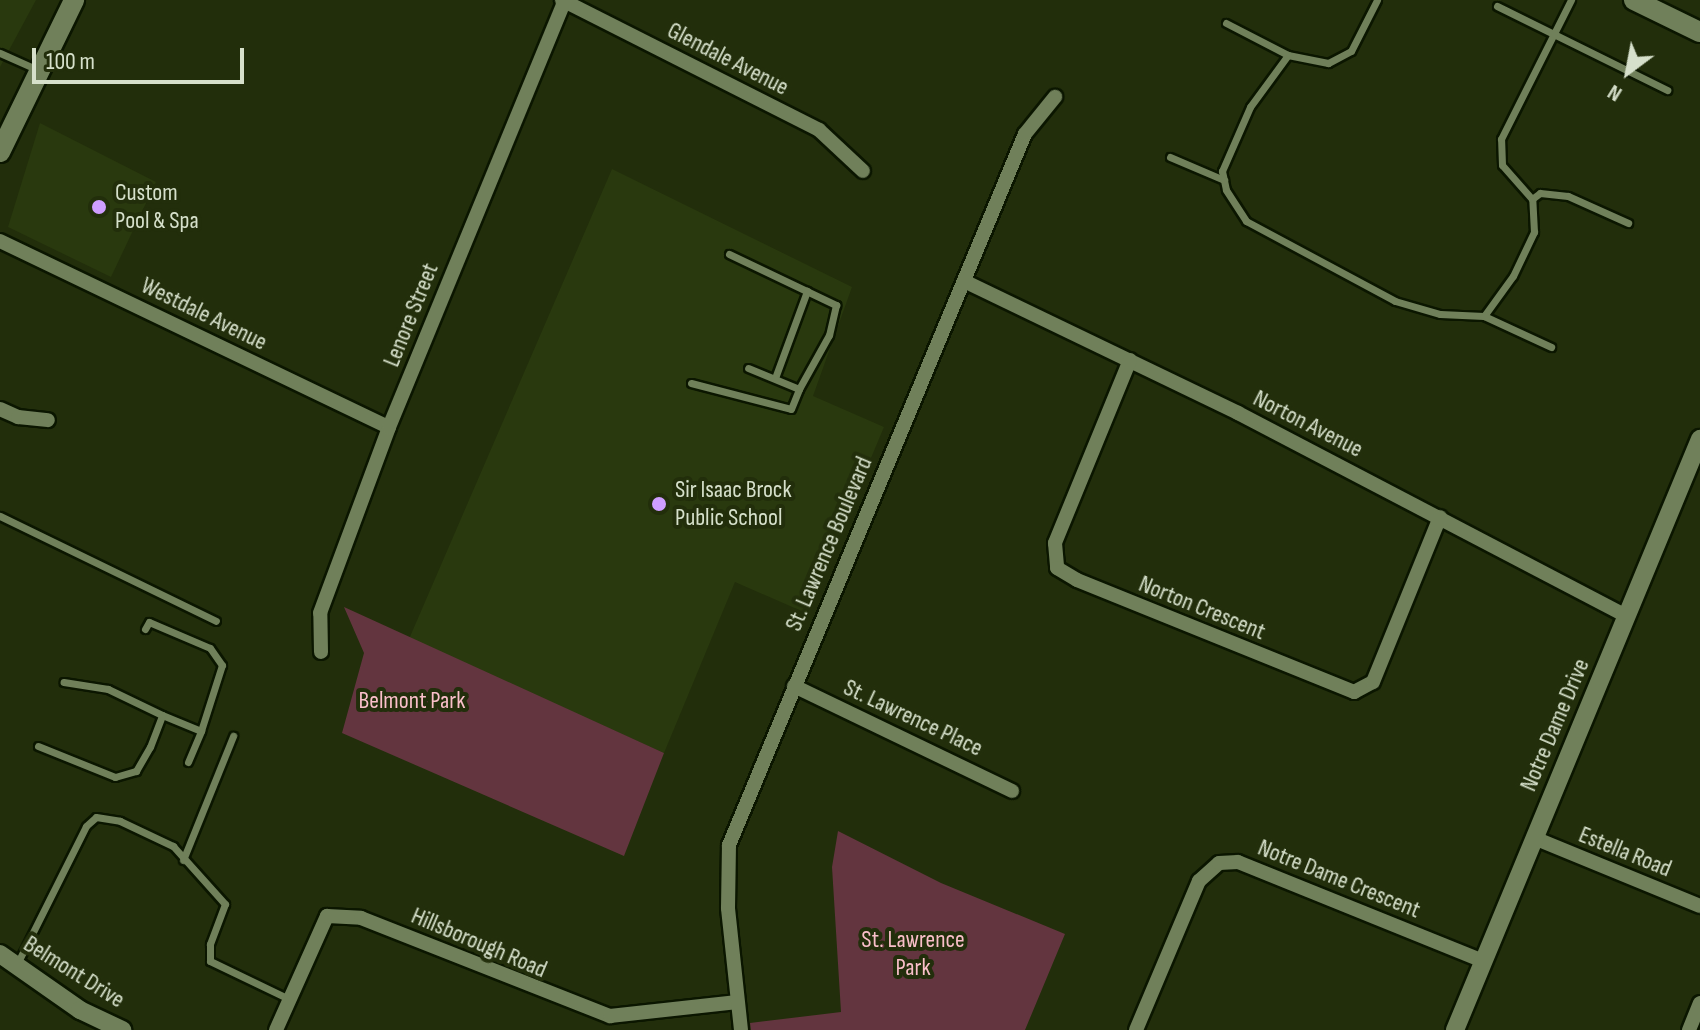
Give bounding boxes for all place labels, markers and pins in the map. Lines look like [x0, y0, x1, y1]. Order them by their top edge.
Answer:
place label: Custom Pool & Spa [115, 179, 199, 235]
marker: Custom Pool & Spa [90, 198, 108, 216]
place label: Sir Isaac Brock Public School [675, 476, 792, 532]
marker: Sir Isaac Brock Public School [650, 495, 668, 513]

